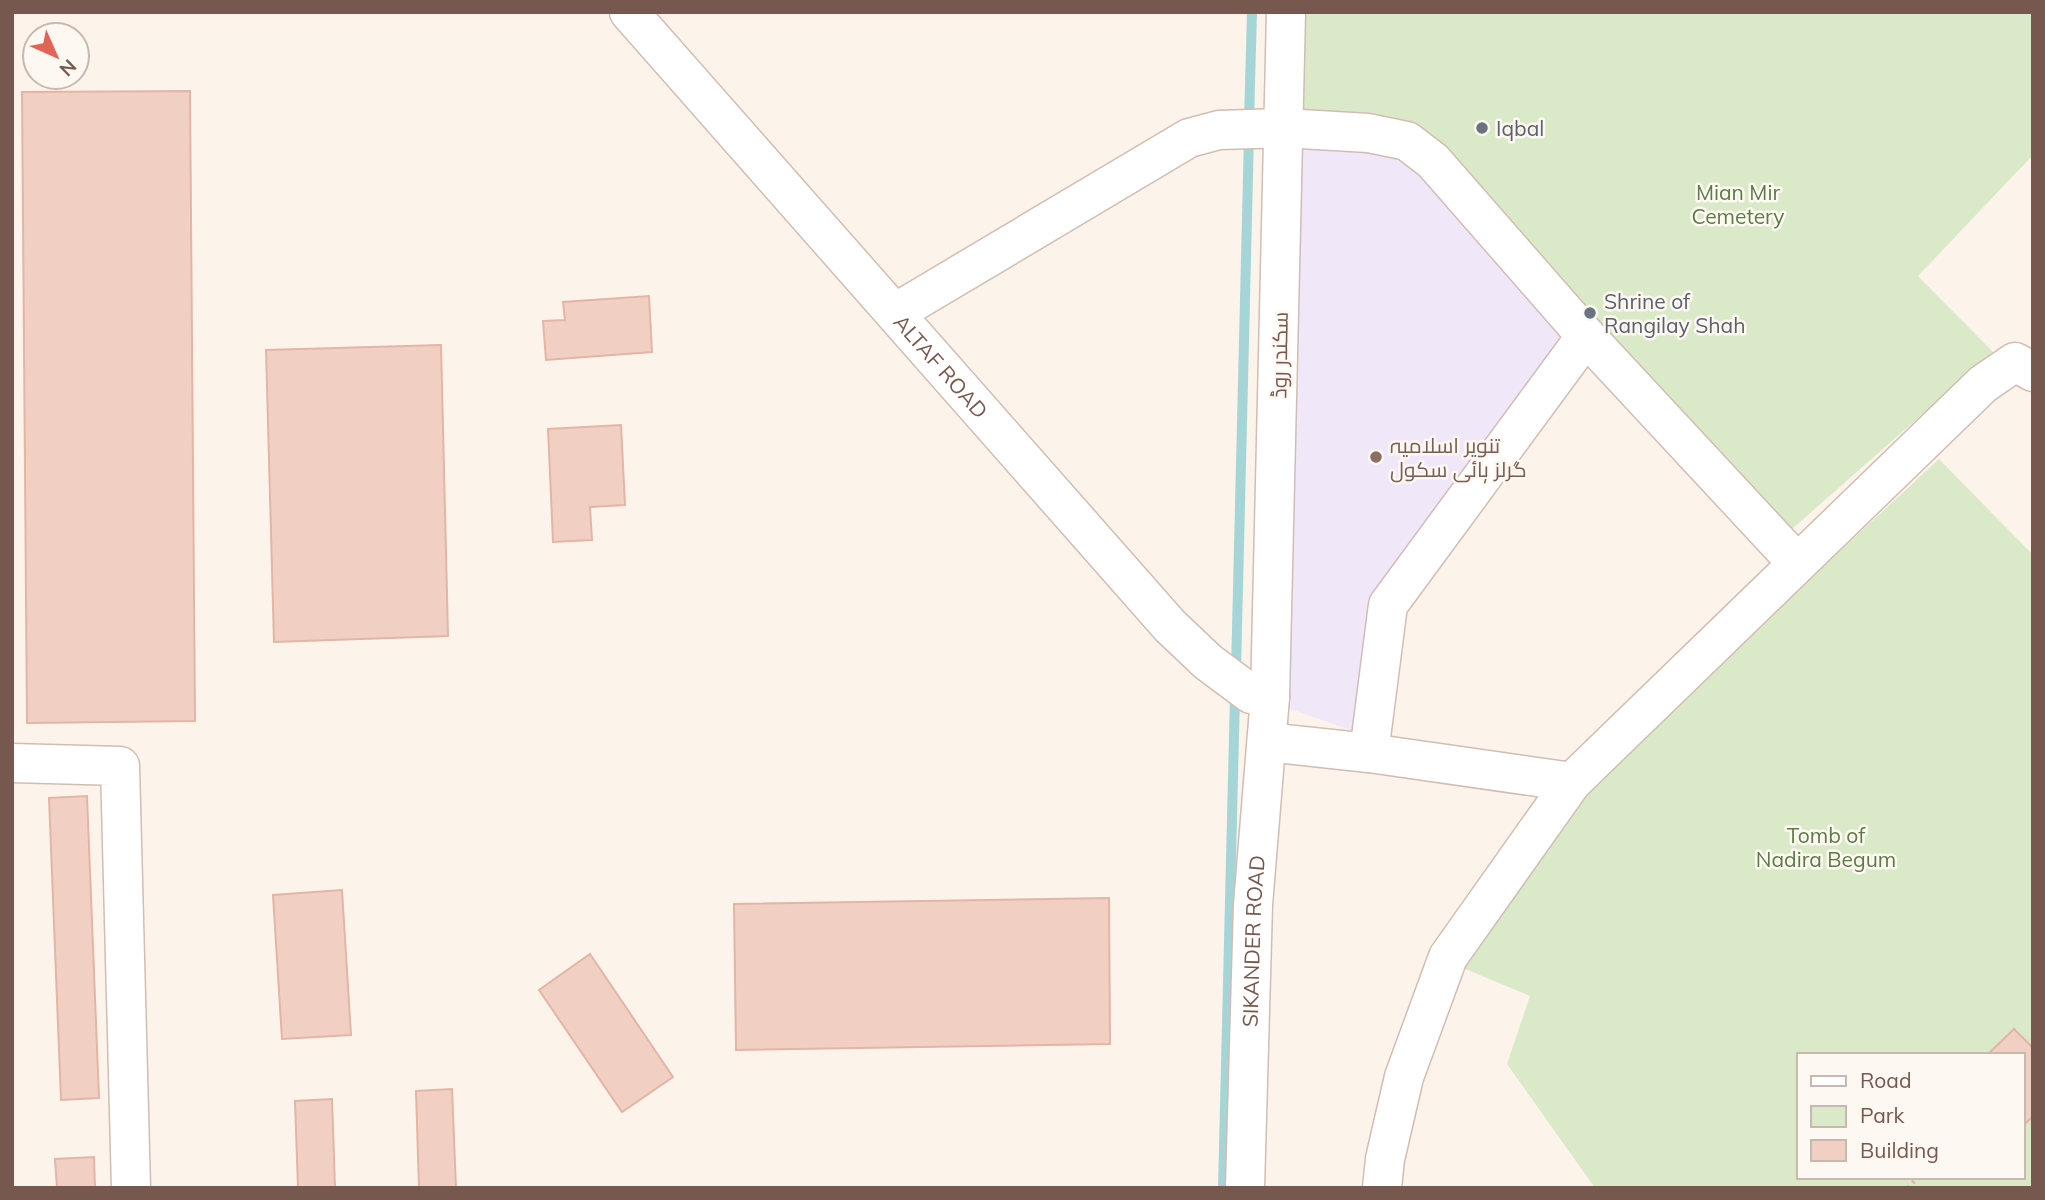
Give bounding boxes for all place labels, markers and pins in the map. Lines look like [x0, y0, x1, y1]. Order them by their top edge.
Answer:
place label: Iqbal [1496, 115, 1544, 141]
marker: Iqbal [1474, 120, 1490, 136]
place label: Shrine of Rangilay Shah [1604, 288, 1745, 338]
marker: Shrine of Rangilay Shah [1582, 305, 1598, 321]
place label: تنویر اسلامیہ گرلز ہائی سکول [1390, 432, 1527, 484]
marker: تنویر اسلامیہ گرلز ہائی سکول [1368, 449, 1384, 465]

